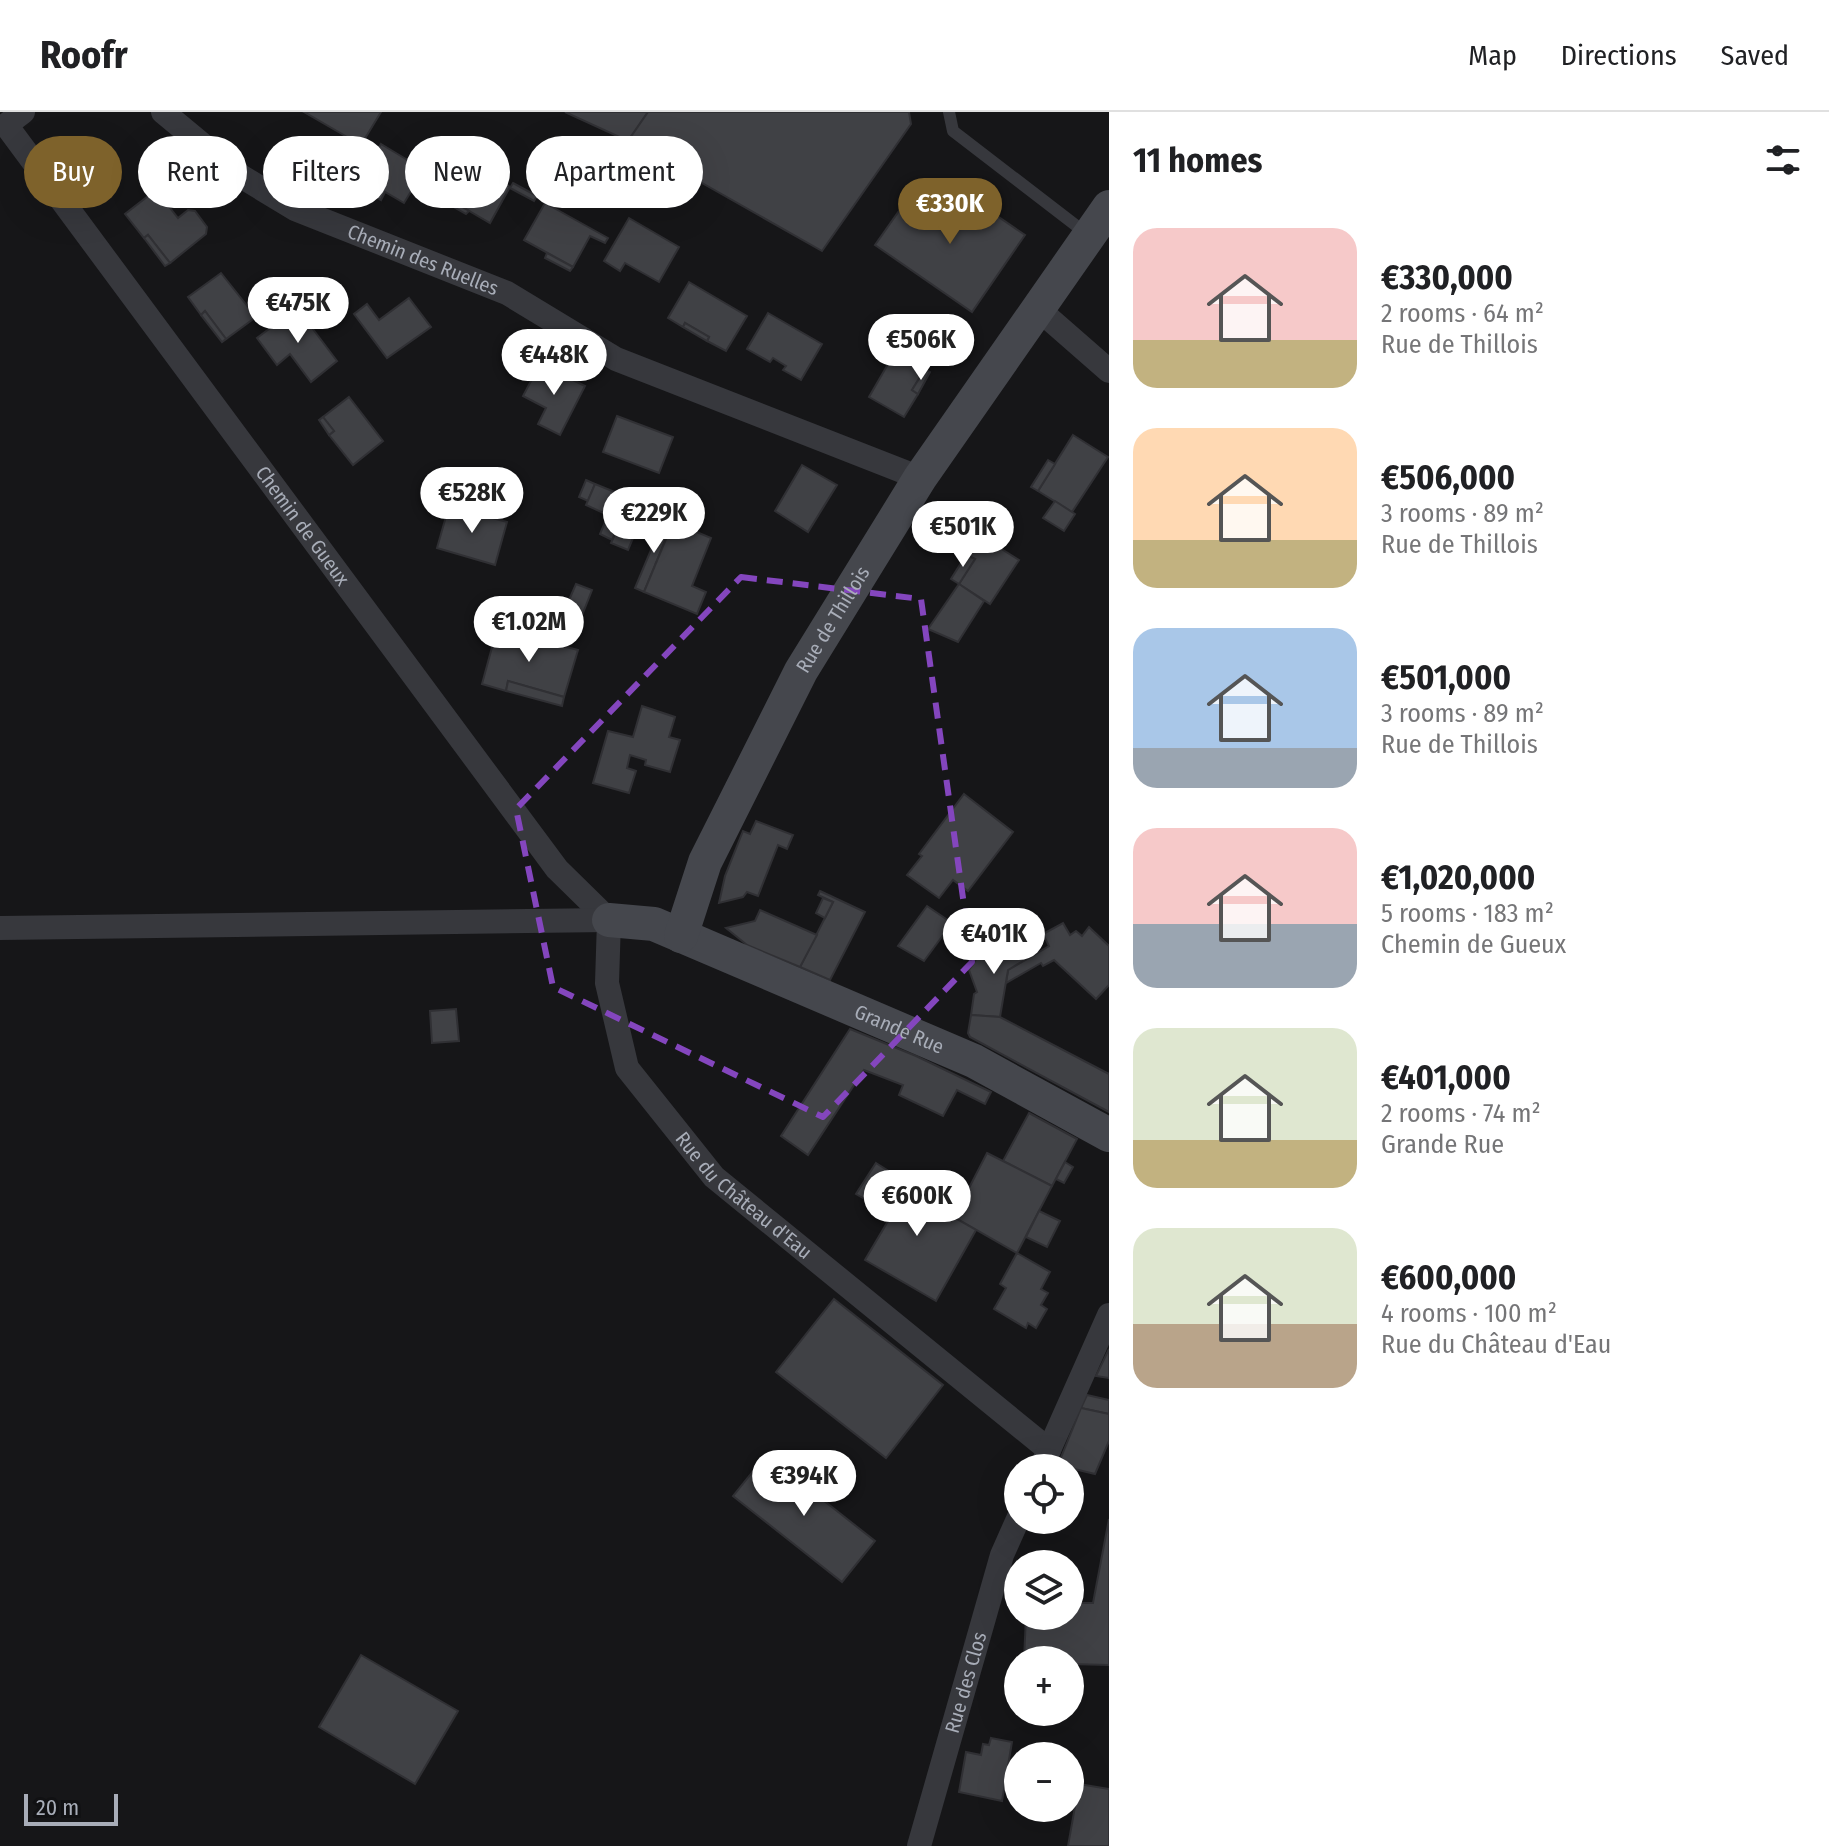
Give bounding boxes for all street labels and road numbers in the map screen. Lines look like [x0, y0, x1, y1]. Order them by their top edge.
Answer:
street label: Chemin des Ruelles [344, 219, 502, 300]
street label: Chemin de Gueux [251, 461, 355, 590]
street label: Rue de Thillois [791, 562, 875, 677]
street label: Grande Rue [851, 999, 948, 1059]
street label: Rue du Château d'Eau [671, 1127, 817, 1264]
street label: Rue des Clos [940, 1629, 991, 1736]

